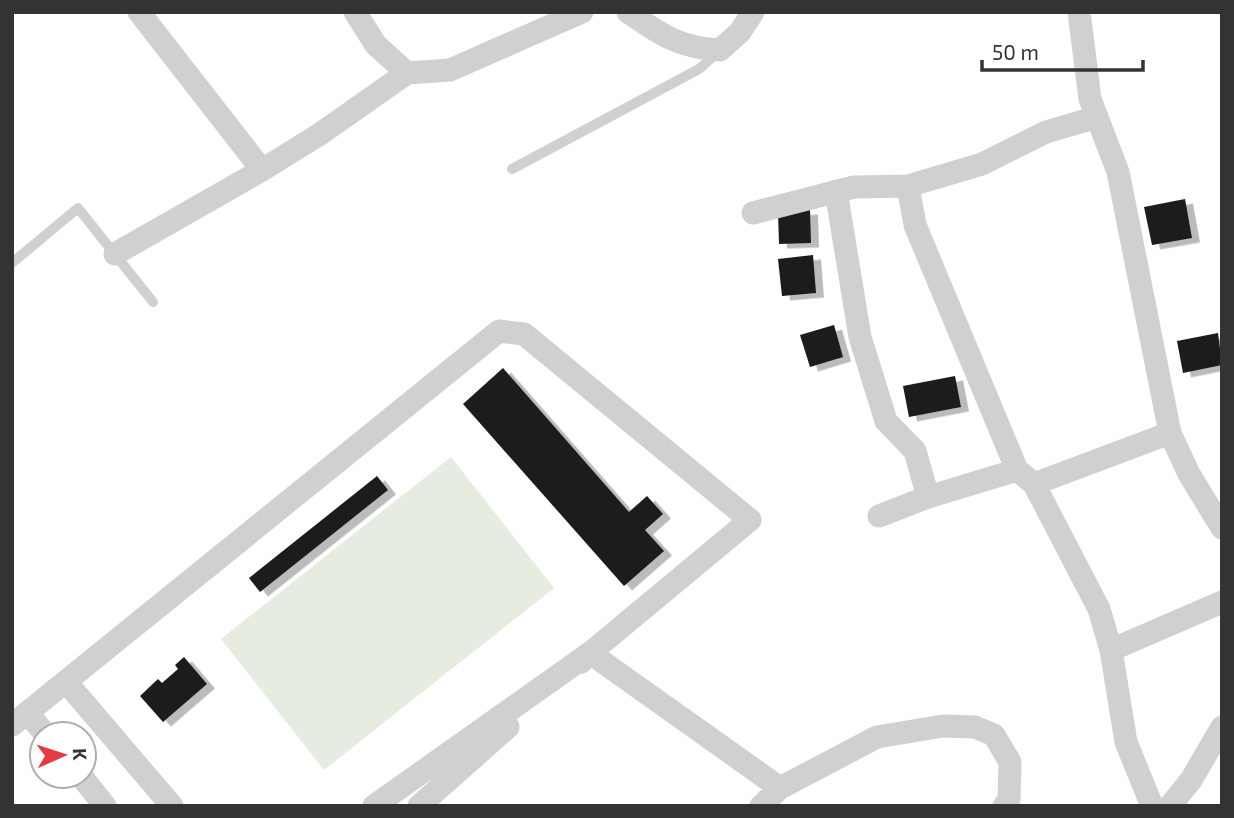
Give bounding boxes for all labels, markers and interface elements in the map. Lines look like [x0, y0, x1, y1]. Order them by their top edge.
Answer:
scale bar [982, 28, 1143, 72]
text: 50 m [992, 39, 1039, 64]
north arrow [28, 720, 98, 790]
text: K [69, 747, 92, 761]

